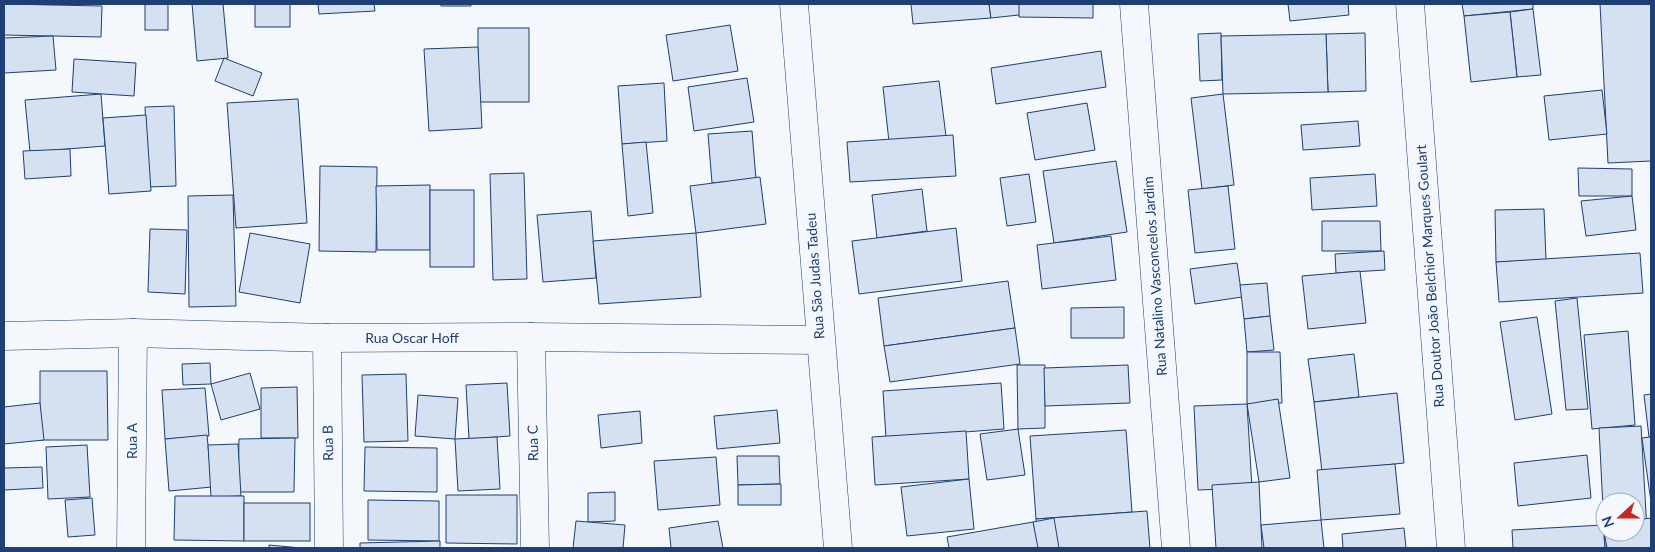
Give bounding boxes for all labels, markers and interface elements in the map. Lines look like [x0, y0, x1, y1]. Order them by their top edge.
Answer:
street label: Rua Doutor João Belchior Marques Goulart [1412, 144, 1447, 408]
street label: Rua Natalino Vasconcelos Jardim [1139, 176, 1170, 376]
street label: Rua São Judas Tadeu [802, 212, 827, 340]
street label: Rua Oscar Hoff [365, 329, 459, 346]
street label: Rua A [123, 423, 140, 459]
street label: Rua C [524, 424, 541, 461]
street label: Rua B [319, 425, 336, 461]
north arrow [1595, 492, 1645, 542]
text: N [1598, 514, 1617, 530]

